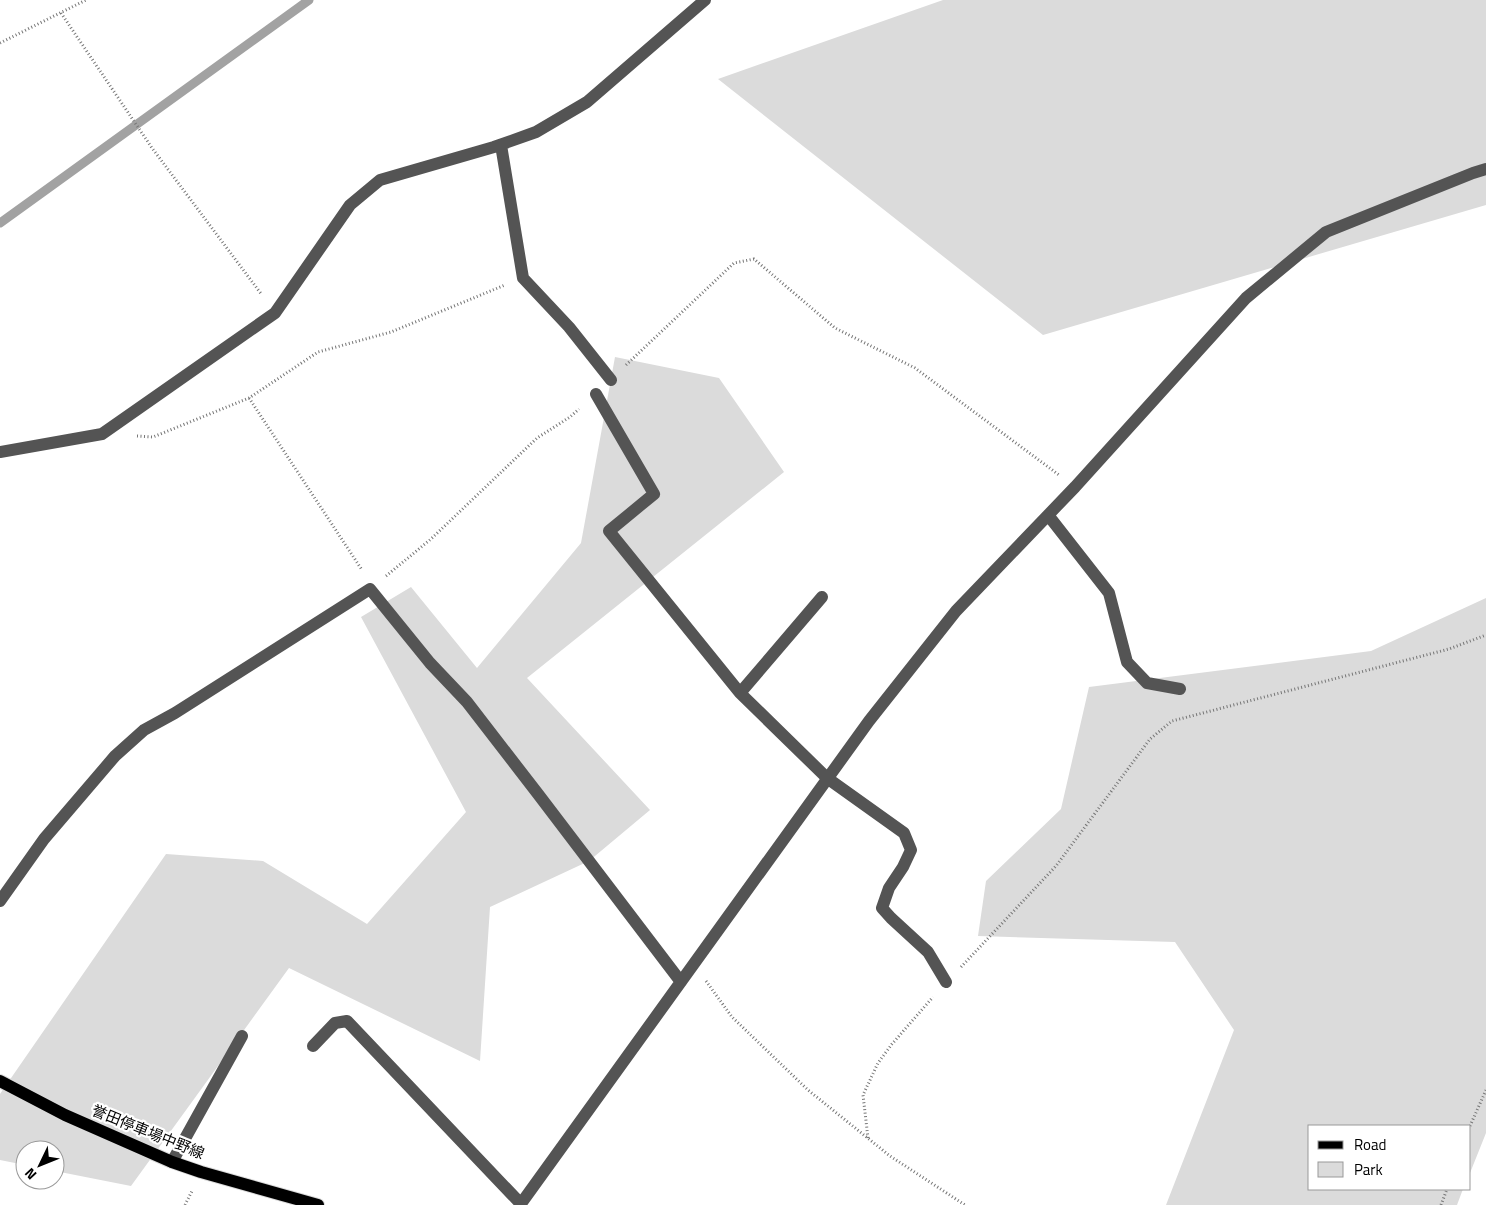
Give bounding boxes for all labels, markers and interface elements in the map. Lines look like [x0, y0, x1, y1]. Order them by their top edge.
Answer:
street label: 誉田停車場中野線 [88, 1098, 208, 1165]
legend [1308, 1125, 1471, 1190]
text: Road [1354, 1133, 1386, 1156]
north arrow [15, 1140, 65, 1190]
text: Park [1354, 1158, 1383, 1181]
text: N [19, 1163, 41, 1185]

